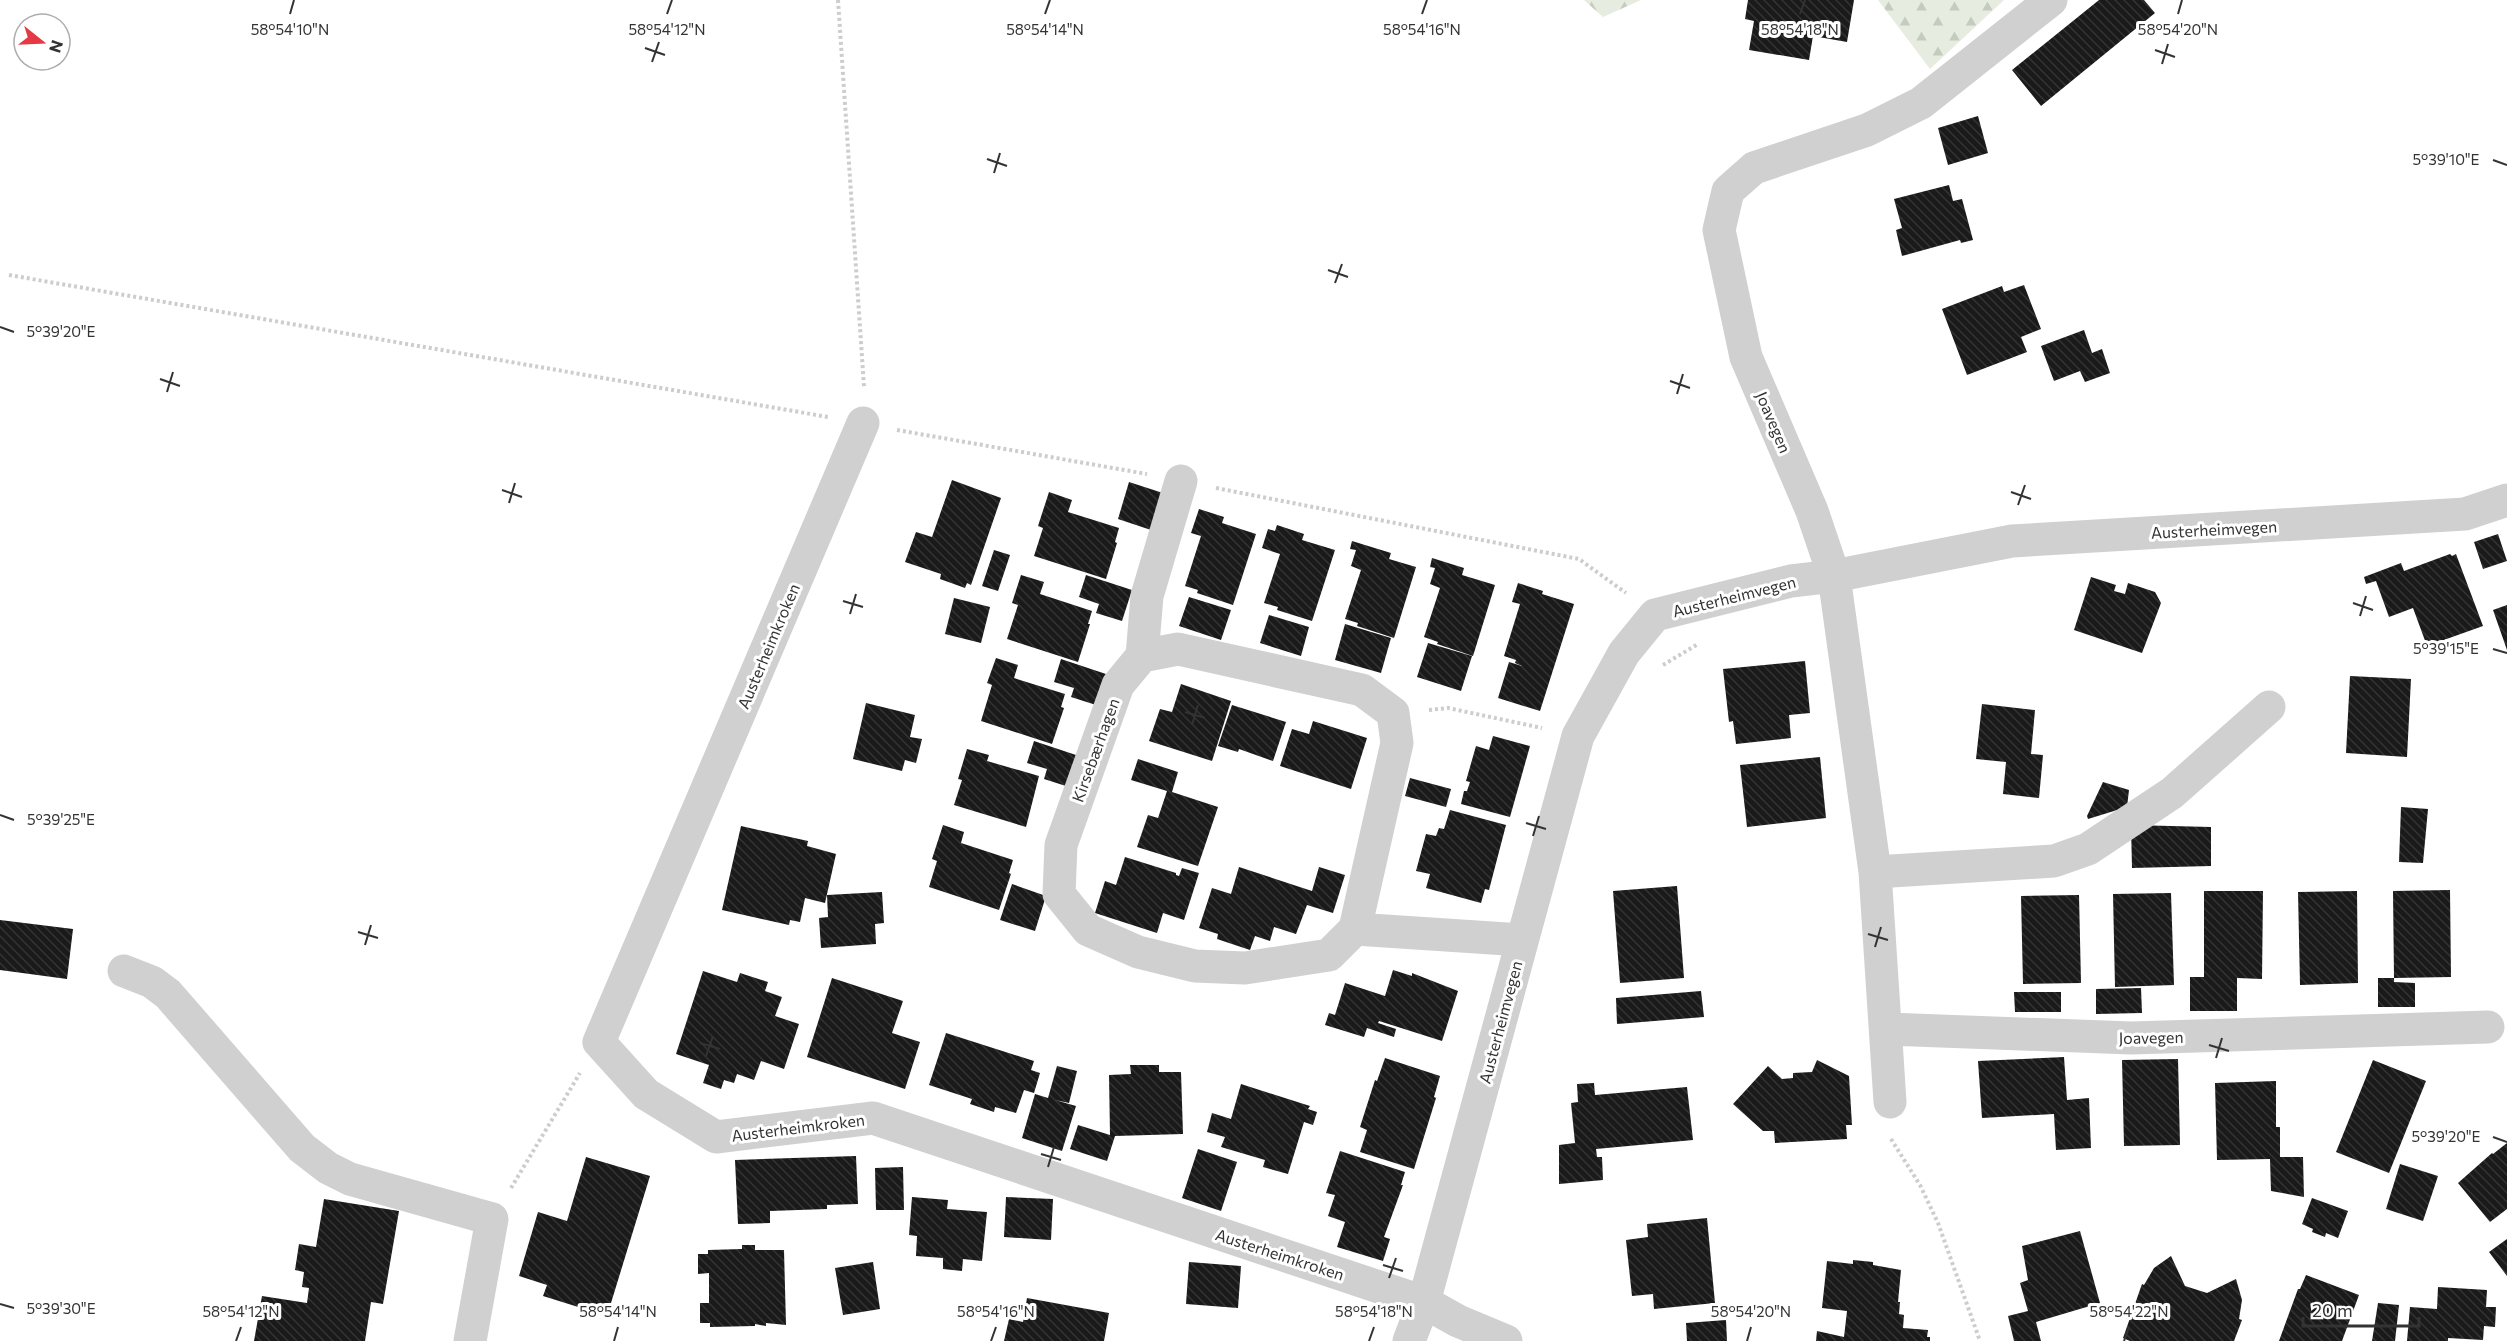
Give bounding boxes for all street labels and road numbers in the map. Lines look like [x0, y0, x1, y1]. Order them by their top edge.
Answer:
street label: Joavegen [1753, 388, 1795, 456]
street label: Austerheimvegen [2150, 516, 2278, 542]
street label: Austerheimvegen [1670, 572, 1798, 620]
street label: Austerheimkroken [733, 580, 803, 712]
street label: Kirsebærhagen [1067, 695, 1123, 805]
street label: Austerheimvegen [1474, 959, 1526, 1085]
street label: Joavegen [2118, 1027, 2184, 1047]
street label: Austerheimkroken [730, 1109, 866, 1145]
street label: Austerheimkroken [1213, 1224, 1347, 1284]

